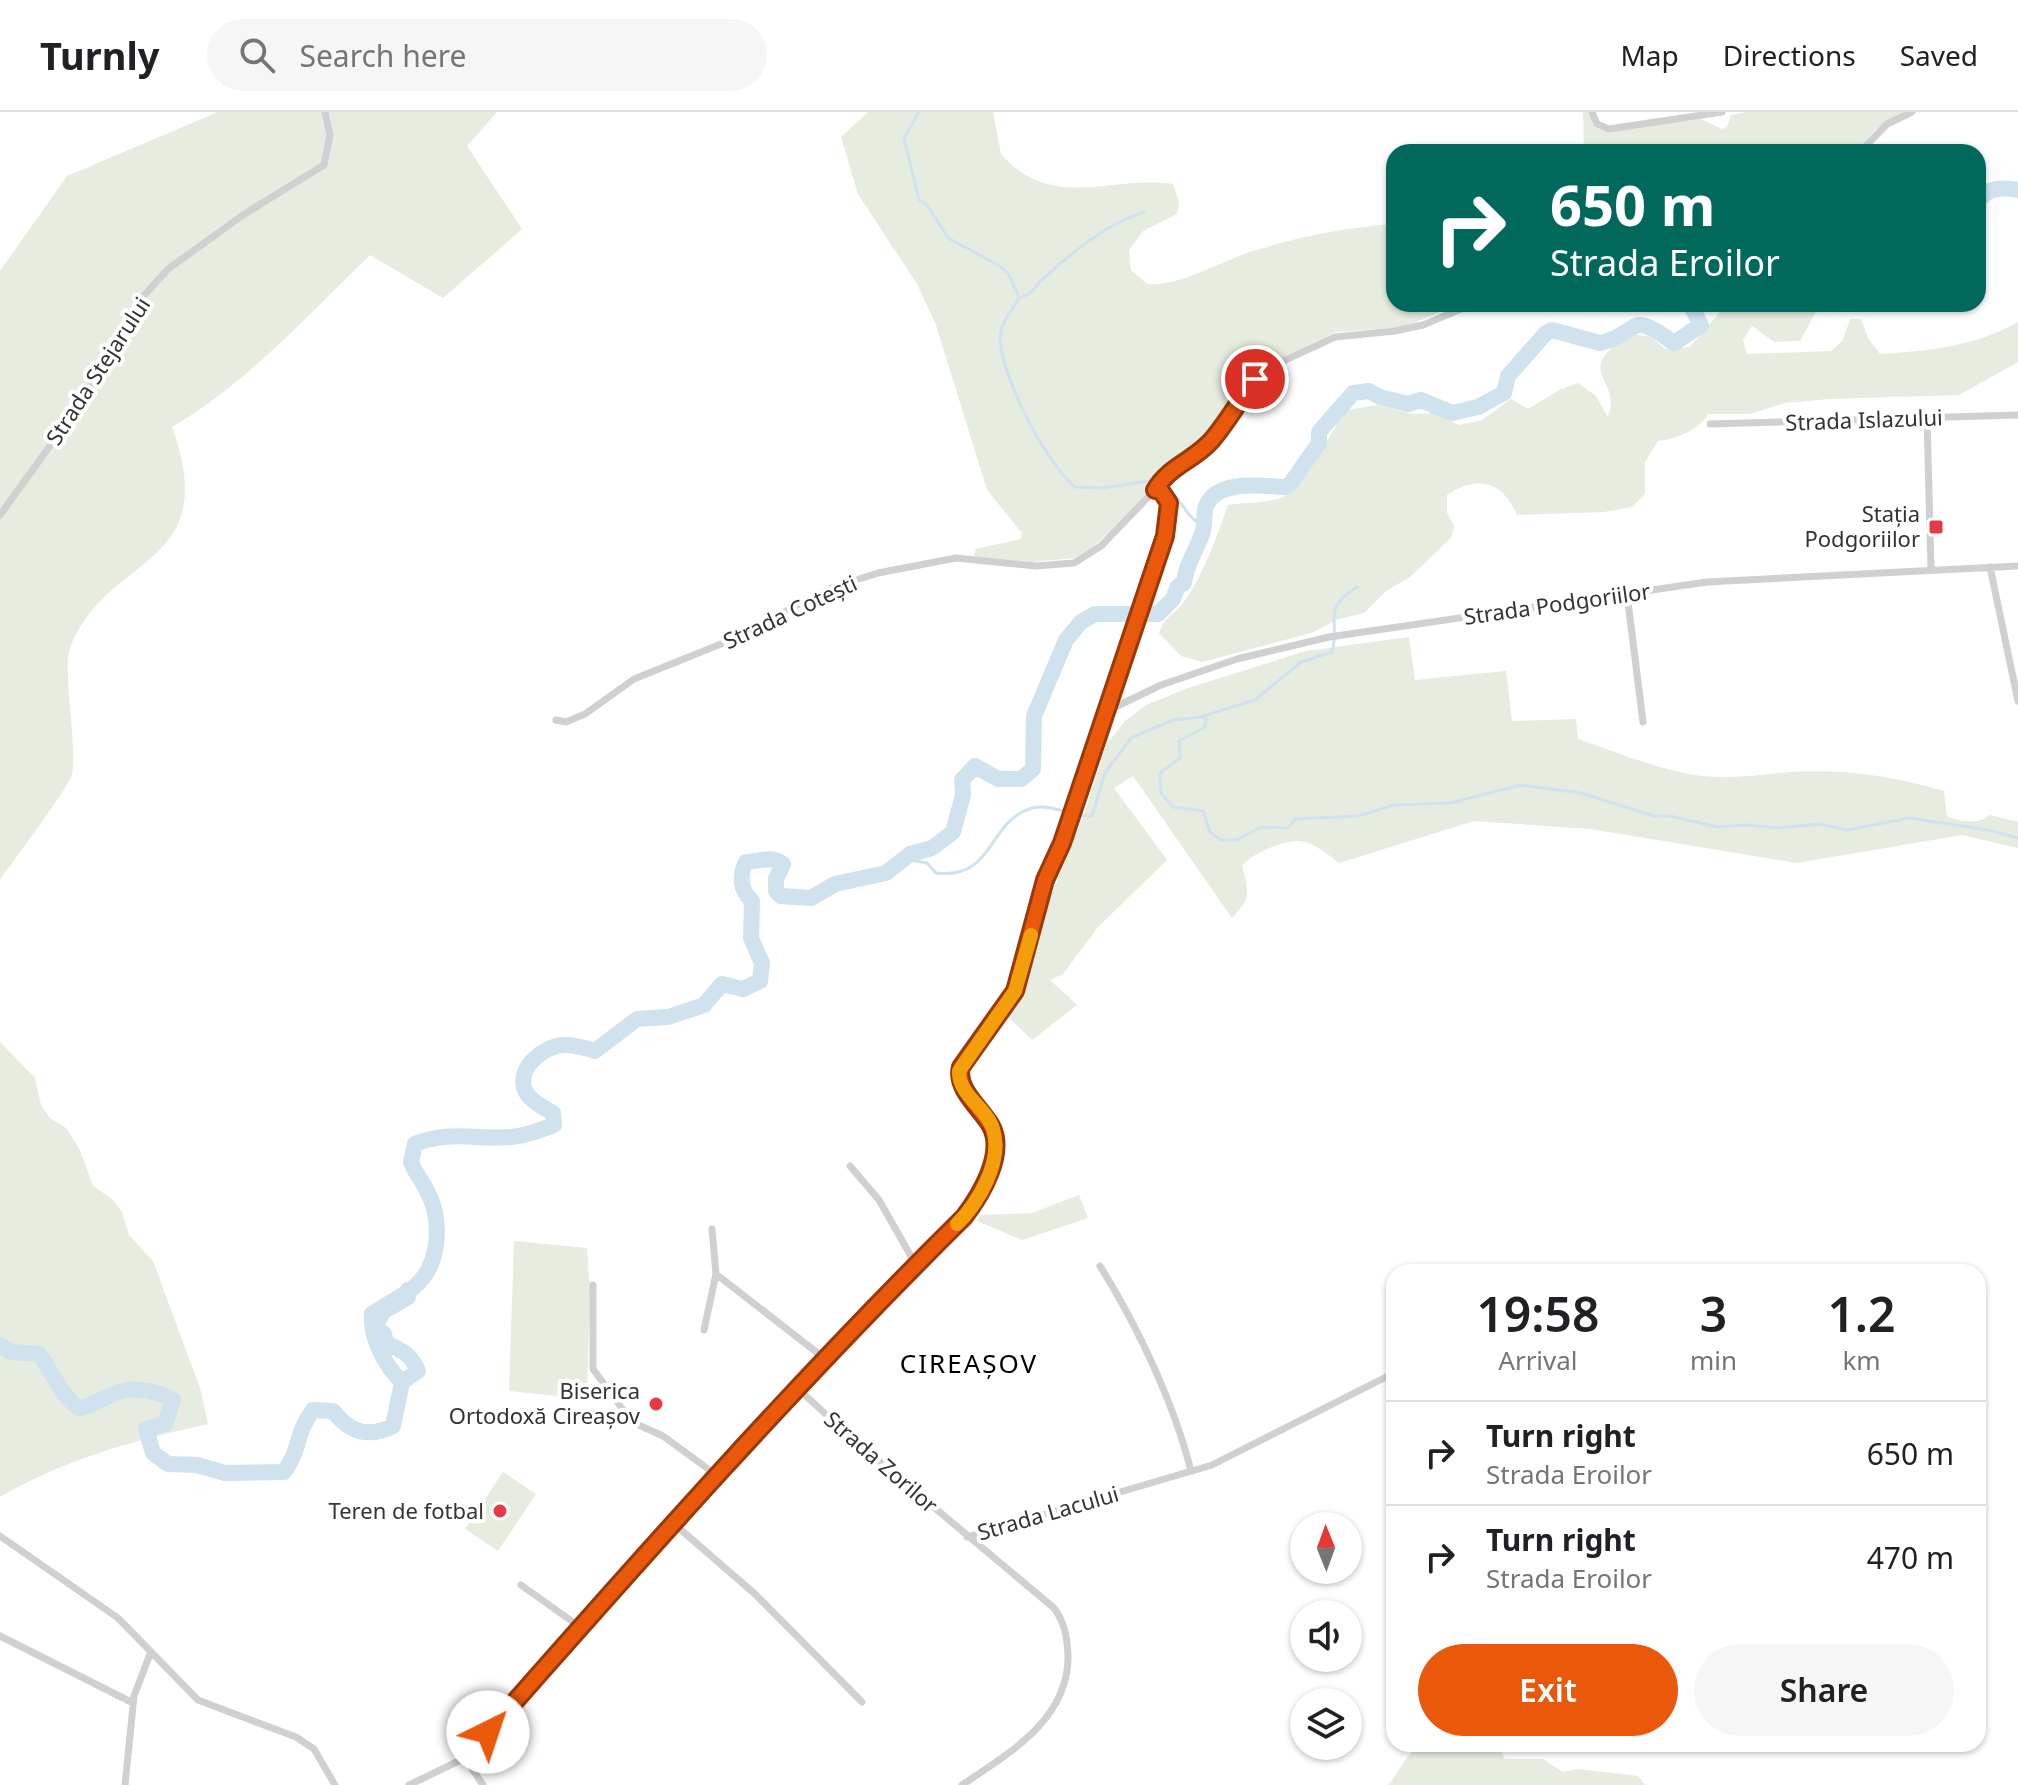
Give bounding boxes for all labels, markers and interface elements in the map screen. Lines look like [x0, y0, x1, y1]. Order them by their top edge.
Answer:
search box [207, 19, 767, 91]
text: Turnly [40, 29, 159, 81]
icon: search [235, 33, 279, 77]
text: Search here [299, 35, 466, 76]
text: Map [1620, 36, 1679, 74]
text: Directions [1723, 36, 1856, 74]
text: Saved [1900, 36, 1978, 74]
text: 650 m [1550, 166, 1715, 242]
icon: right [1418, 176, 1522, 280]
text: Strada Eroilor [1550, 238, 1780, 287]
street label: Strada Stejarului [38, 291, 156, 450]
pin [1221, 345, 1289, 413]
icon: arrive [1233, 357, 1277, 401]
street label: Strada Islazului [1785, 401, 1943, 437]
place label: Stația Podgoriilor [1804, 498, 1920, 553]
marker: Stația Podgoriilor [1927, 518, 1945, 536]
street label: Strada Cotești [718, 567, 861, 655]
street label: Strada Podgoriilor [1462, 575, 1652, 631]
text: 19:58 [1476, 1281, 1599, 1346]
text: 3 [1700, 1281, 1727, 1346]
text: 1.2 [1827, 1281, 1896, 1346]
text: Arrival [1498, 1342, 1578, 1378]
text: min [1690, 1342, 1737, 1378]
text: km [1842, 1342, 1881, 1378]
district label: CIREAȘOV [900, 1345, 1038, 1381]
place label: Biserica Ortodoxă Cireașov [449, 1375, 641, 1430]
marker: Biserica Ortodoxă Cireașov [647, 1395, 665, 1413]
street label: Strada Zorilor [818, 1404, 945, 1519]
text: Turn right [1486, 1415, 1636, 1456]
icon: right [1418, 1431, 1462, 1475]
text: 650 m [1867, 1433, 1954, 1474]
text: Strada Eroilor [1486, 1456, 1652, 1492]
street label: Strada Lacului [974, 1478, 1122, 1547]
place label: Teren de fotbal [329, 1495, 484, 1525]
marker: Teren de fotbal [491, 1502, 509, 1520]
north arrow [1290, 1512, 1362, 1584]
map controls [1290, 1512, 1362, 1760]
text: Turn right [1486, 1519, 1636, 1560]
icon: right [1418, 1535, 1462, 1579]
text: 470 m [1867, 1537, 1954, 1578]
text: Strada Eroilor [1486, 1560, 1652, 1596]
button: sound [1290, 1600, 1362, 1672]
button: Exit [1418, 1644, 1678, 1736]
button: Share [1694, 1644, 1954, 1736]
button: layers [1290, 1688, 1362, 1760]
position arrow [446, 1690, 530, 1774]

